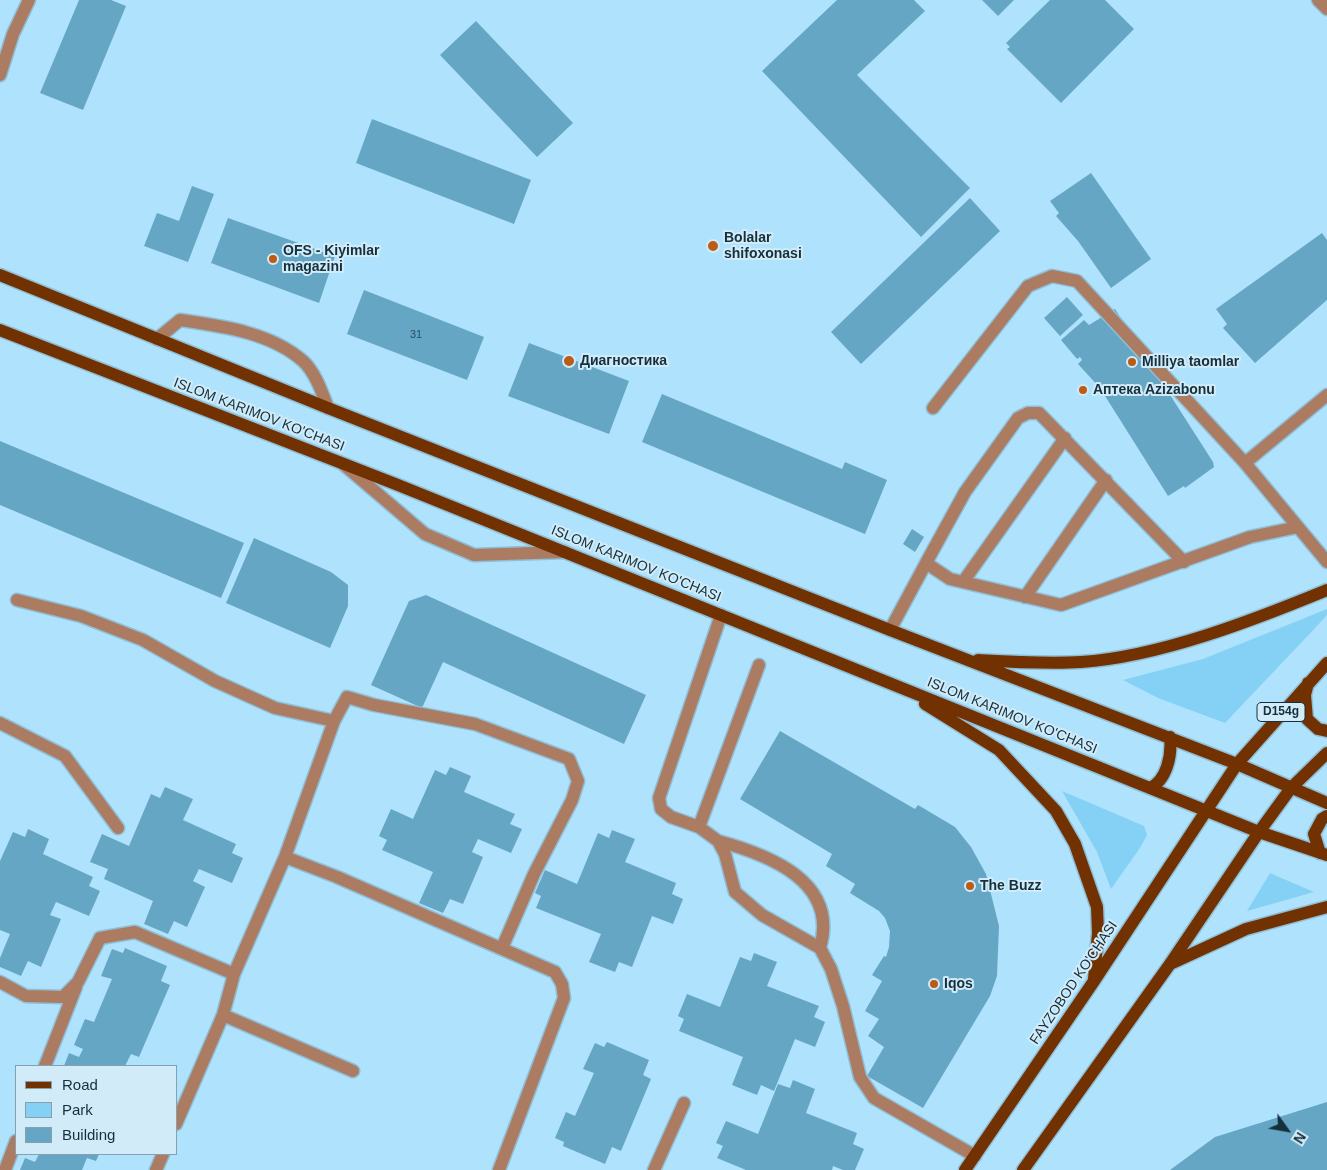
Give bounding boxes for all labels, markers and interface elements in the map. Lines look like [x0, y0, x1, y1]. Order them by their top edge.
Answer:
place label: Bolalar shifoxonasi [724, 230, 802, 262]
marker: Bolalar shifoxonasi [706, 239, 720, 253]
place label: OFS - Kiyimlar magazini [283, 243, 379, 276]
marker: OFS - Kiyimlar magazini [267, 253, 279, 265]
house number: 31 [410, 328, 422, 342]
place label: Диагностика [580, 353, 667, 369]
marker: Диагностика [562, 354, 576, 368]
place label: Milliya taomlar [1142, 354, 1239, 370]
marker: Milliya taomlar [1126, 356, 1138, 368]
street label: ISLOM KARIMOV KO'CHASI [171, 375, 347, 455]
place label: Аптека Azizabonu [1093, 382, 1215, 398]
marker: Аптека Azizabonu [1077, 384, 1089, 396]
street label: ISLOM KARIMOV KO'CHASI [549, 522, 723, 606]
street label: ISLOM KARIMOV KO'CHASI [925, 674, 1099, 758]
road number: D154g [1257, 702, 1305, 722]
place label: The Buzz [980, 878, 1041, 894]
marker: The Buzz [964, 880, 976, 892]
street label: FAYZOBOD KO'CHASI [1027, 918, 1121, 1048]
place label: Iqos [944, 976, 973, 992]
marker: Iqos [928, 978, 940, 990]
legend [15, 1065, 178, 1155]
text: Road [62, 1076, 98, 1093]
text: Park [62, 1101, 93, 1118]
north arrow [1262, 1105, 1312, 1155]
text: Building [62, 1126, 115, 1143]
text: N [1290, 1129, 1309, 1146]

